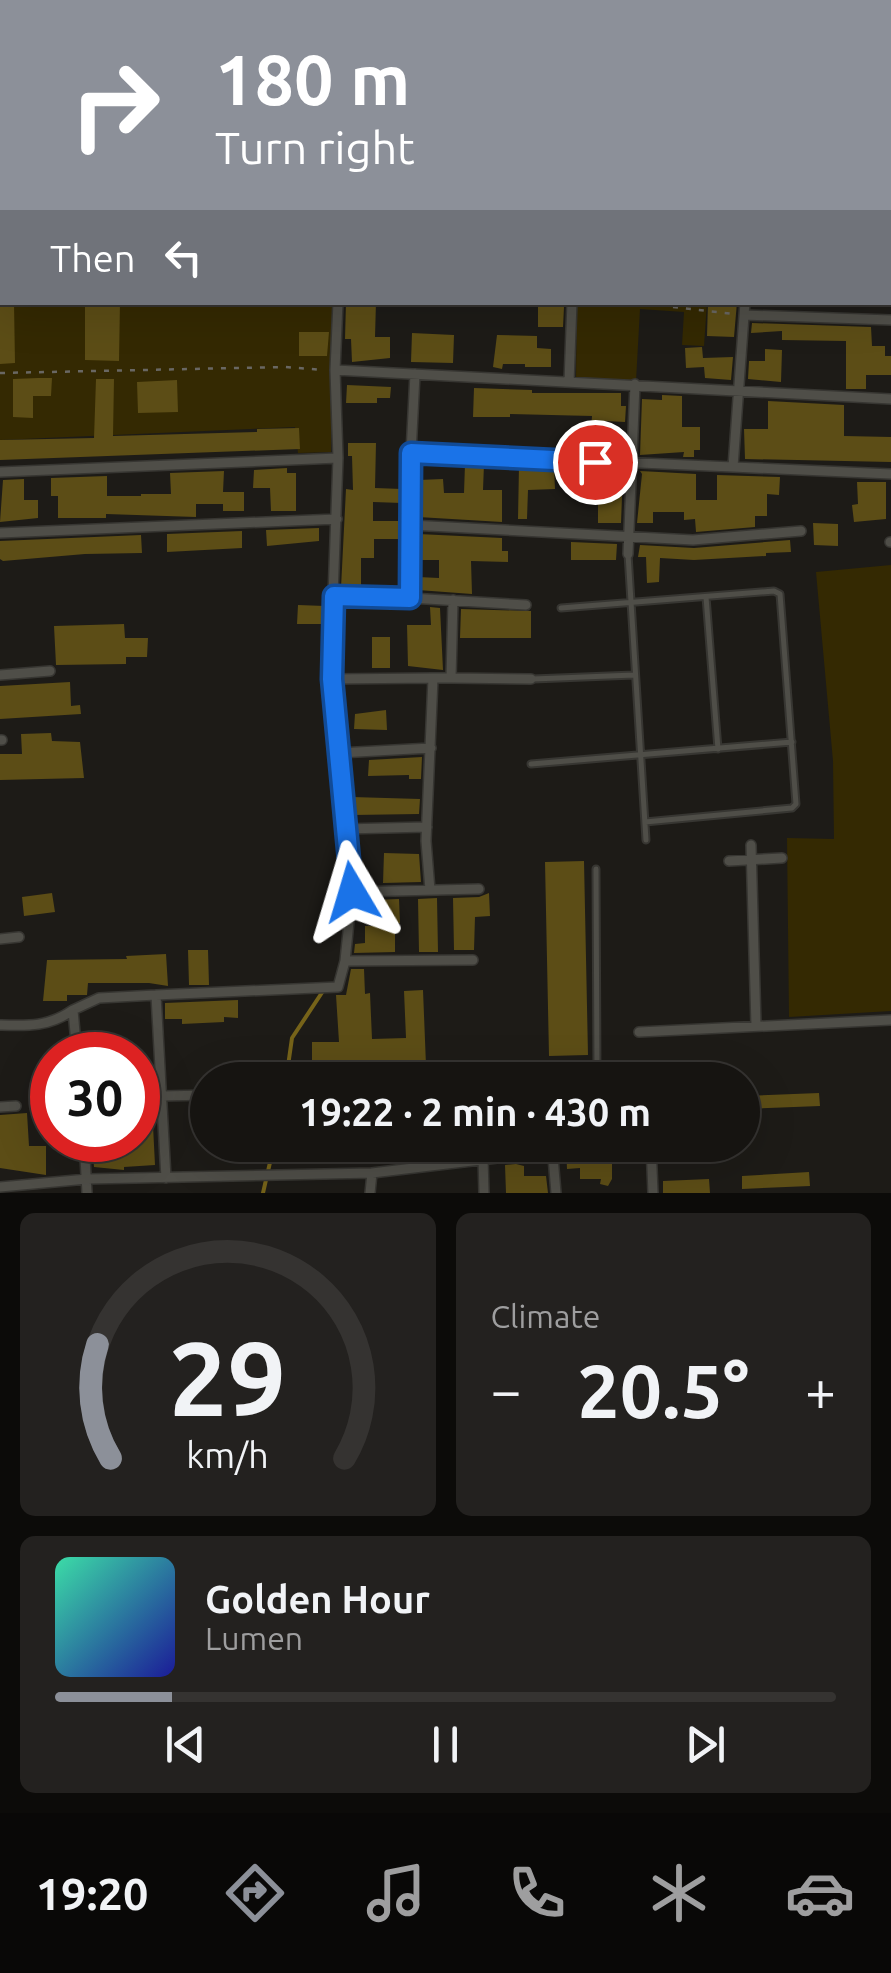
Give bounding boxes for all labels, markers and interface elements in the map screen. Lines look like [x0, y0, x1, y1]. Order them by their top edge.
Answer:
icon: right [50, 40, 180, 170]
text: 180 m [215, 40, 410, 118]
text: Turn right [215, 122, 415, 173]
icon: left [156, 230, 211, 285]
text: Then [50, 237, 136, 279]
pin [553, 420, 638, 505]
icon: arrive [568, 435, 623, 490]
position arrow [300, 840, 404, 944]
speed limit sign: 30 [30, 1032, 160, 1162]
text: 19:22 · 2 min · 430 m [299, 1091, 651, 1133]
text: Climate [491, 1298, 601, 1334]
text: 29 [169, 1319, 286, 1436]
text: 20.5° [577, 1348, 749, 1432]
text: − [491, 1359, 522, 1420]
text: + [805, 1359, 836, 1420]
text: km/h [186, 1435, 269, 1475]
text: Golden Hour [205, 1578, 430, 1620]
text: Lumen [205, 1620, 303, 1656]
icon: previous [158, 1717, 213, 1772]
icon: pause [418, 1717, 473, 1772]
icon: next [678, 1717, 733, 1772]
icon: directions [220, 1858, 290, 1928]
icon: music [361, 1858, 431, 1928]
icon: phone [502, 1858, 572, 1928]
icon: climate [644, 1858, 714, 1928]
icon: car [785, 1858, 855, 1928]
text: 19:20 [36, 1868, 148, 1919]

